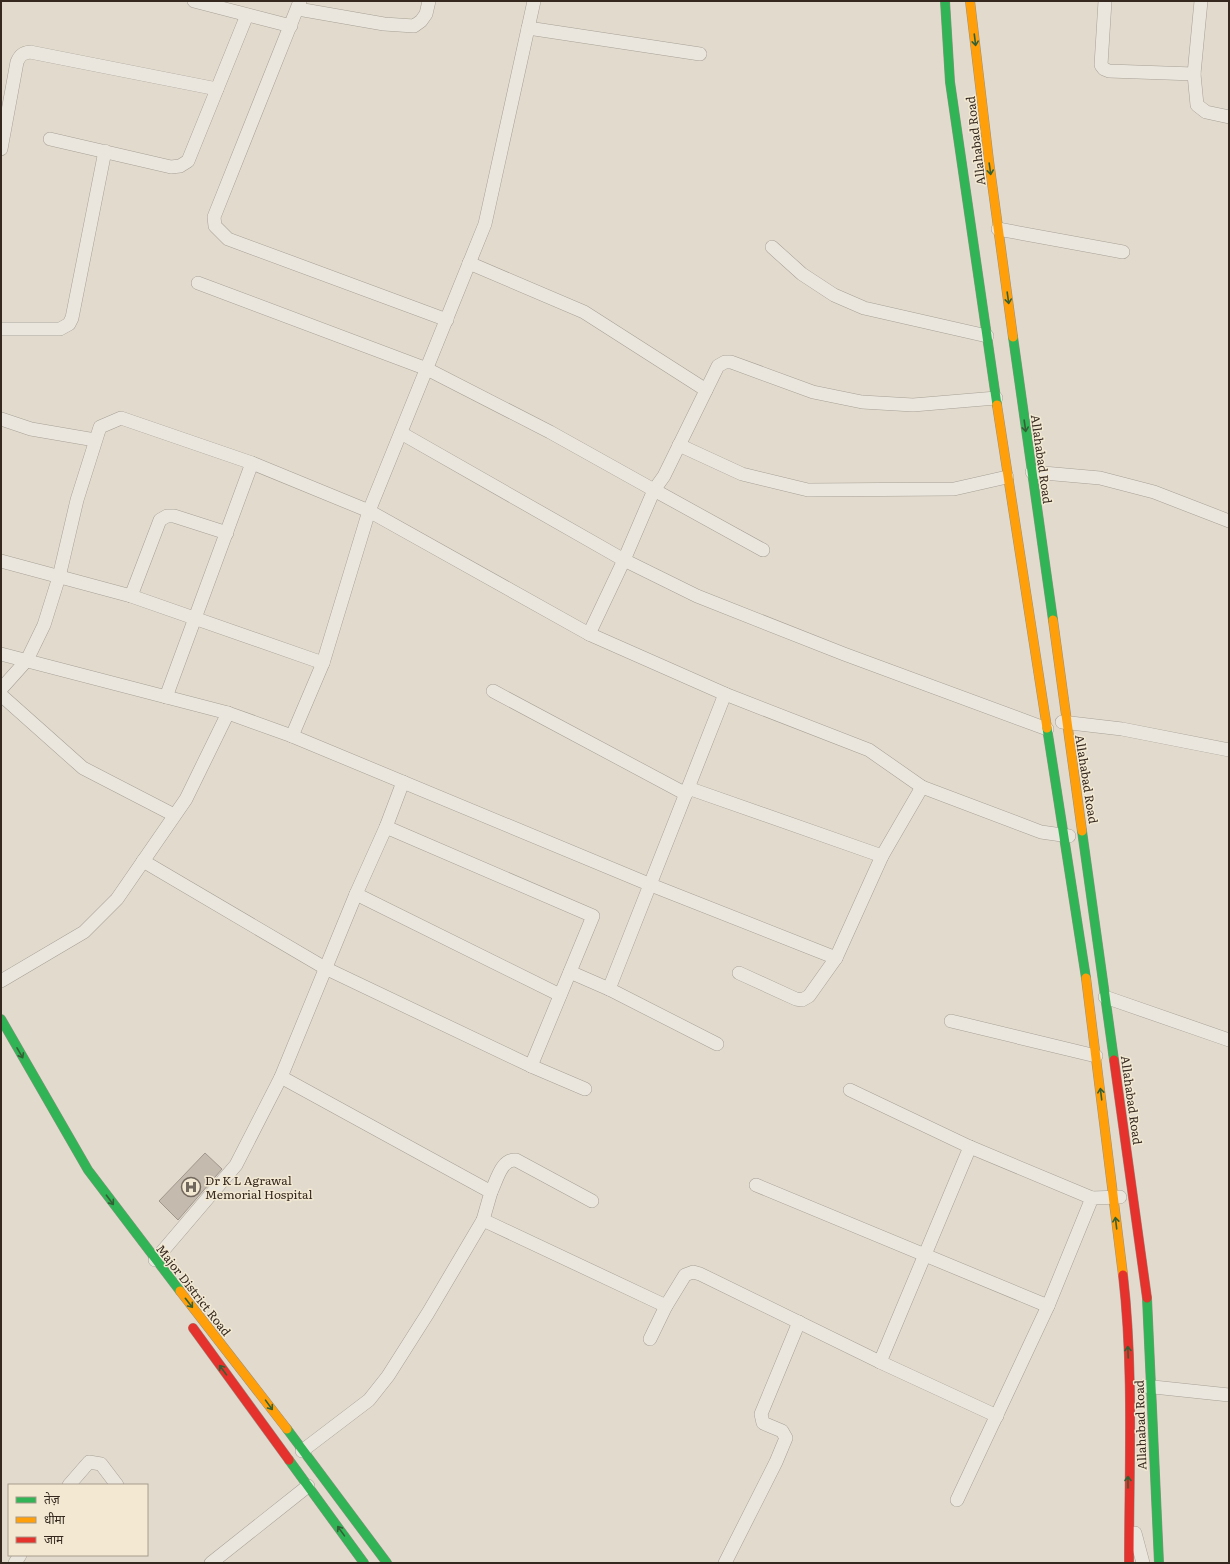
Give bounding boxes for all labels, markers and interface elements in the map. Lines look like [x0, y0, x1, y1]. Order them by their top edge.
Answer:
one-way arrow [971, 33, 979, 46]
street label: Allahabad Road [961, 95, 989, 187]
one-way arrow [986, 162, 994, 175]
one-way arrow [1004, 291, 1012, 304]
street label: Allahabad Road [1027, 413, 1057, 505]
one-way arrow [1021, 419, 1029, 432]
street label: Allahabad Road [1071, 733, 1103, 825]
one-way arrow [17, 1047, 25, 1059]
street label: Allahabad Road [1117, 1054, 1147, 1146]
one-way arrow [1097, 1088, 1105, 1101]
place label: Dr K L Agrawal Memorial Hospital [205, 1171, 312, 1203]
hospital icon: Dr K L Agrawal Memorial Hospital [180, 1176, 202, 1198]
one-way arrow [105, 1194, 114, 1205]
one-way arrow [1113, 1217, 1120, 1230]
street label: Major District Road [152, 1240, 236, 1340]
one-way arrow [184, 1298, 193, 1308]
one-way arrow [1124, 1346, 1131, 1359]
one-way arrow [219, 1364, 227, 1375]
street label: Allahabad Road [1129, 1379, 1151, 1470]
one-way arrow [265, 1400, 273, 1411]
one-way arrow [1124, 1476, 1132, 1489]
legend [8, 1484, 148, 1556]
text: तेज़ [44, 1490, 61, 1508]
text: धीमा [44, 1510, 66, 1528]
one-way arrow [337, 1526, 345, 1537]
text: जाम [44, 1530, 64, 1548]

